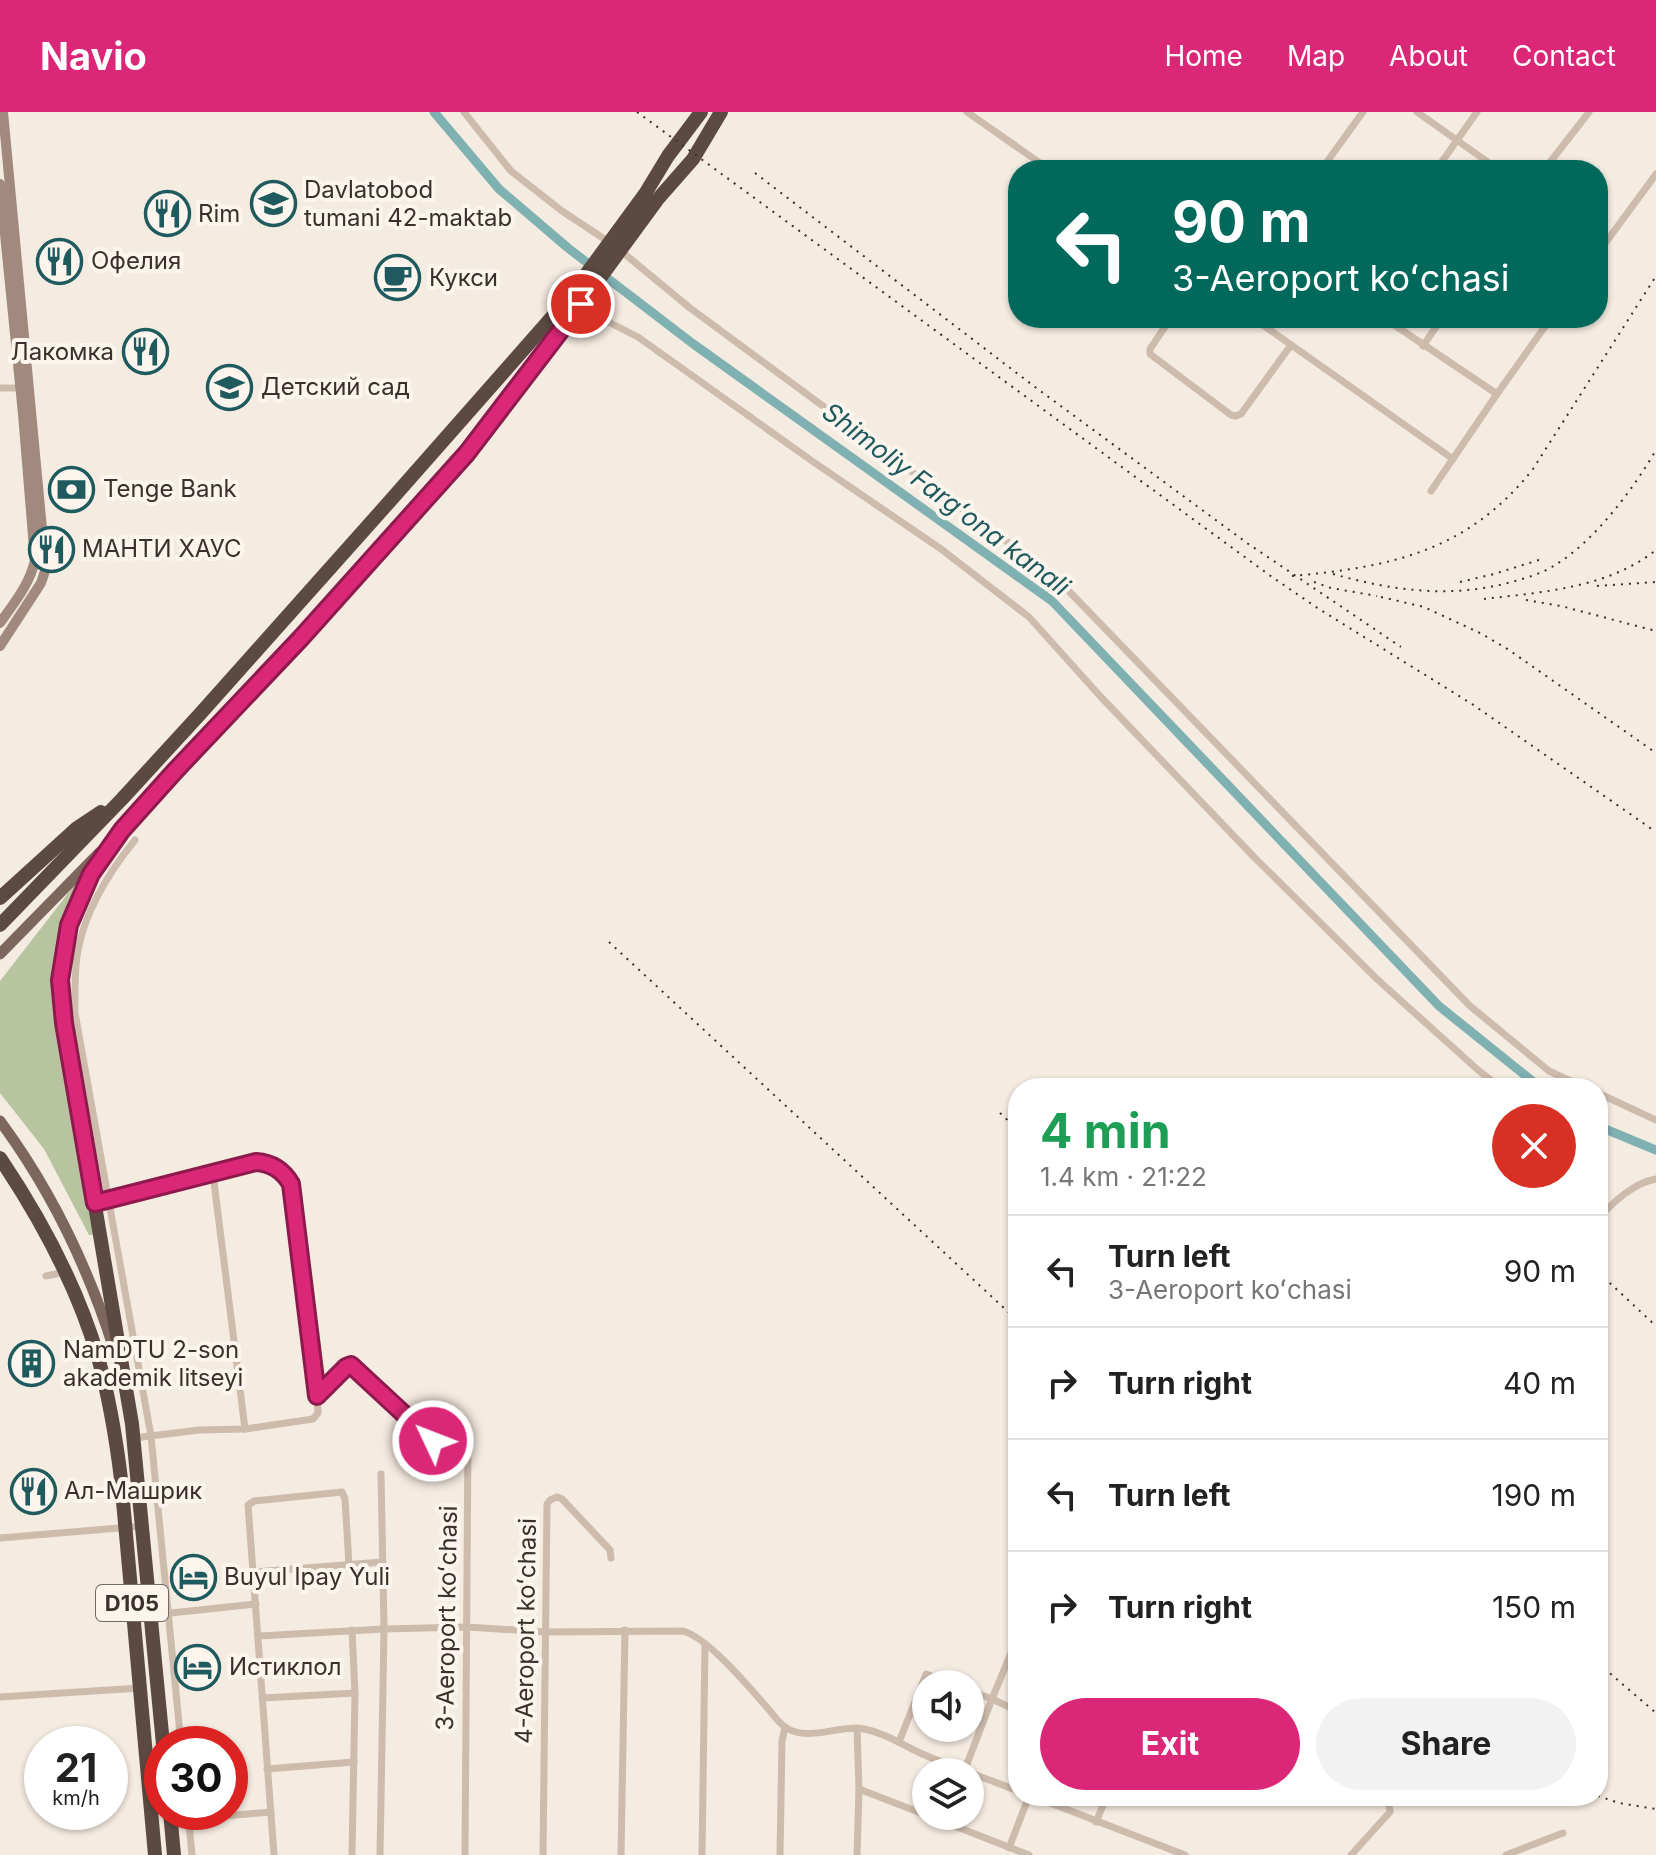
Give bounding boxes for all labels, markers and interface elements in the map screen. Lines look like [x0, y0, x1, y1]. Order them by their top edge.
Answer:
text: Navio [40, 33, 147, 79]
text: Home [1164, 39, 1243, 73]
text: Map [1287, 39, 1345, 73]
text: About [1389, 39, 1468, 73]
text: Contact [1512, 39, 1616, 73]
place label: Davlatobod tumani 42-maktab [304, 175, 512, 232]
school or university icon: Davlatobod tumani 42-maktab [249, 180, 297, 228]
text: 90 m [1172, 188, 1311, 256]
restaurant icon: Rim [143, 190, 191, 238]
icon: left [1040, 192, 1144, 296]
place label: Rim [198, 199, 240, 228]
restaurant icon: Офелия [36, 237, 84, 285]
place label: Офелия [91, 246, 181, 275]
cafe icon: Кукси [374, 254, 422, 302]
text: 3-Aeroport koʻchasi [1172, 256, 1510, 300]
place label: Кукси [429, 263, 498, 292]
pin [547, 270, 615, 338]
icon: arrive [559, 282, 603, 326]
restaurant icon: Лакомка [121, 328, 169, 376]
place label: Лакомка [11, 337, 114, 366]
school or university icon: Детский сад [206, 363, 254, 411]
place label: Детский сад [261, 372, 410, 401]
water label: Shimoliy Fargʻona kanali [817, 395, 1077, 602]
bank icon: Tenge Bank [48, 465, 96, 513]
place label: Tenge Bank [103, 474, 237, 503]
restaurant icon: МАНТИ ХАУС [27, 525, 75, 573]
place label: МАНТИ ХАУС [82, 534, 242, 563]
text: 4 min [1040, 1101, 1171, 1160]
button: close [1492, 1104, 1576, 1188]
text: 1.4 km · 21:22 [1040, 1161, 1207, 1192]
text: Turn left [1108, 1238, 1230, 1274]
icon: left [1040, 1249, 1084, 1293]
text: 90 m [1504, 1253, 1576, 1289]
text: 3-Aeroport koʻchasi [1108, 1274, 1352, 1305]
place label: NamDTU 2-son akademik litseyi [63, 1335, 243, 1392]
building icon: NamDTU 2-son akademik litseyi [8, 1340, 56, 1388]
icon: right [1040, 1361, 1084, 1405]
text: Turn right [1108, 1365, 1252, 1401]
text: 40 m [1503, 1365, 1576, 1401]
position arrow [391, 1399, 475, 1483]
restaurant icon: Ал-Машрик [9, 1467, 57, 1515]
icon: left [1040, 1473, 1084, 1517]
place label: Ал-Машрик [64, 1476, 202, 1505]
text: Turn left [1108, 1477, 1230, 1513]
text: 190 m [1492, 1477, 1576, 1513]
street label: 3-Aeroport koʻchasi [430, 1505, 463, 1731]
street label: 4-Aeroport koʻchasi [509, 1518, 542, 1744]
hotel icon: Buyul Ipay Yuli [169, 1553, 217, 1601]
place label: Buyul Ipay Yuli [224, 1562, 390, 1591]
road number: D105 [96, 1585, 168, 1621]
icon: right [1040, 1585, 1084, 1629]
text: Turn right [1108, 1589, 1252, 1625]
text: 150 m [1492, 1589, 1576, 1625]
hotel icon: Истиклол [174, 1643, 222, 1691]
place label: Истиклол [229, 1652, 342, 1681]
map controls [912, 1670, 984, 1830]
button: sound [912, 1670, 984, 1742]
button: Exit [1040, 1698, 1300, 1790]
button: Share [1316, 1698, 1576, 1790]
speed limit sign: 30 [144, 1726, 248, 1830]
text: 21 [55, 1743, 97, 1792]
button: layers [912, 1758, 984, 1830]
text: km/h [52, 1786, 100, 1810]

